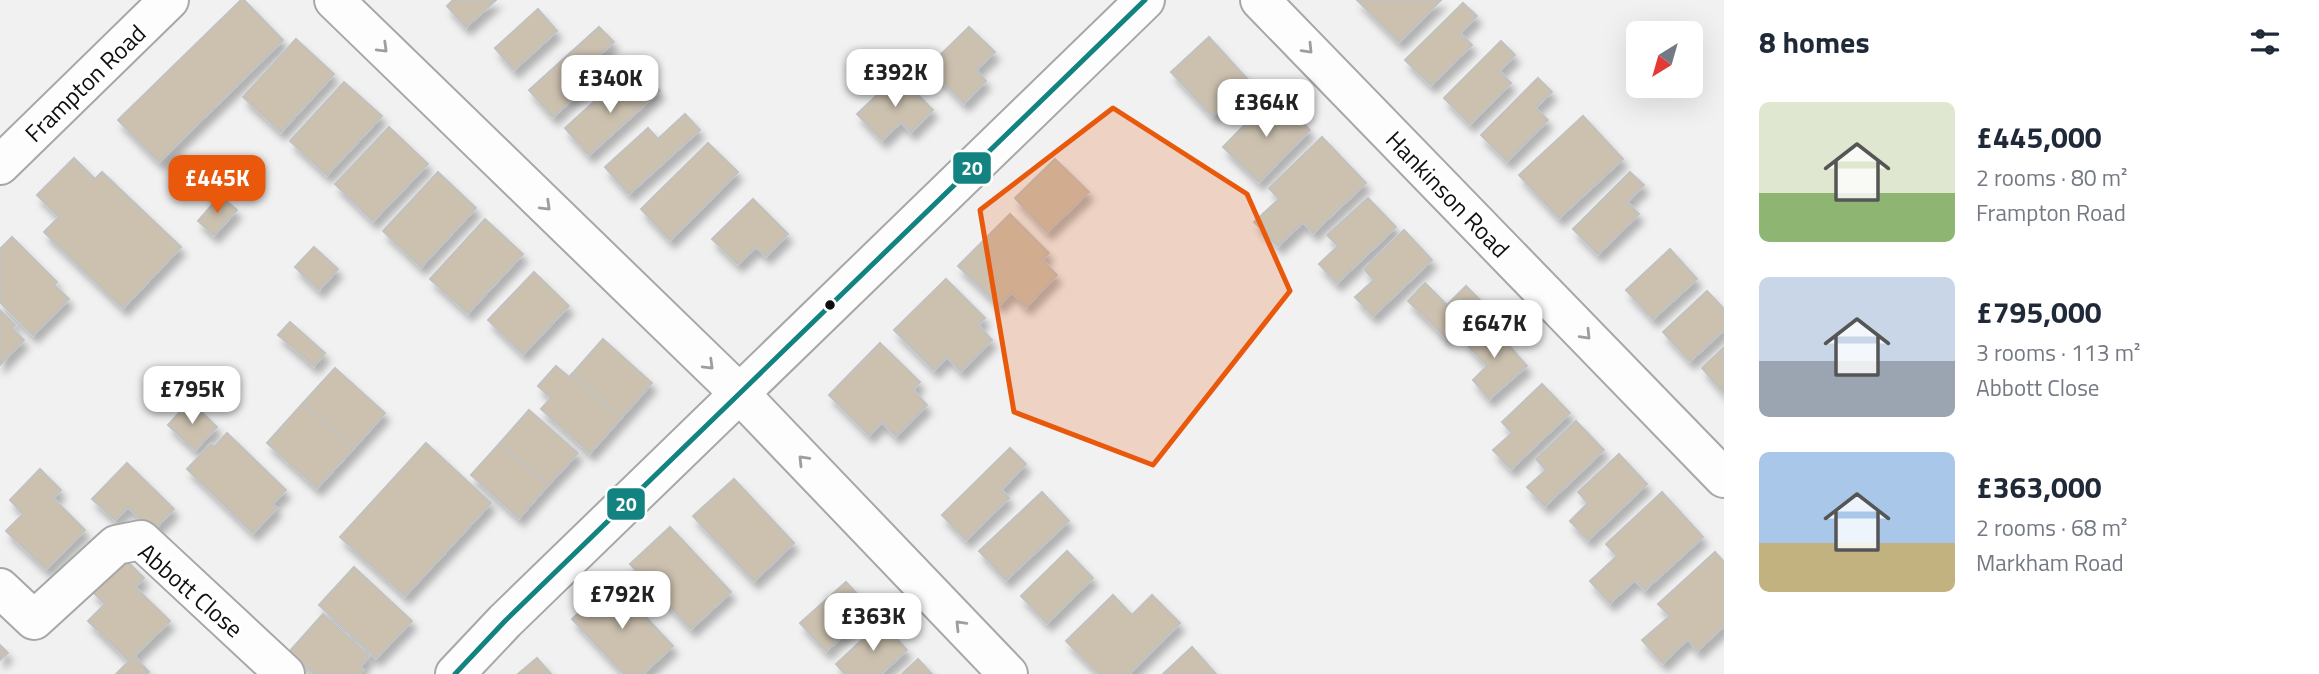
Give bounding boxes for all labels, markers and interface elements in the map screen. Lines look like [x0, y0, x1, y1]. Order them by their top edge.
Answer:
street label: Frampton Road [16, 16, 154, 150]
text: 8 homes [1759, 19, 1870, 65]
north arrow [1626, 21, 1703, 98]
map controls [1626, 21, 1703, 98]
icon: filters [2246, 23, 2284, 61]
one-way arrow [375, 39, 388, 52]
one-way arrow [1299, 41, 1312, 54]
pin: £392K [846, 50, 944, 109]
text: £392K [862, 54, 928, 89]
pin: £340K [561, 55, 659, 115]
text: £340K [577, 60, 643, 95]
pin: £364K [1217, 80, 1315, 139]
text: £364K [1233, 84, 1299, 119]
text: £445,000 [1976, 114, 2102, 160]
street label: Hankinson Road [1378, 122, 1518, 266]
icon: home [1815, 130, 1899, 214]
line badge: 20 [952, 151, 992, 185]
text: 20 [961, 153, 983, 182]
pin: £445K [168, 156, 266, 215]
text: £445K [184, 160, 250, 195]
text: 2 rooms · 80 m² [1976, 160, 2127, 195]
text: Frampton Road [1976, 195, 2126, 230]
one-way arrow [538, 198, 551, 211]
text: £795,000 [1976, 289, 2102, 335]
unlabelled marker [823, 298, 837, 312]
pin: £647K [1445, 300, 1543, 360]
text: £647K [1461, 305, 1527, 340]
icon: home [1815, 305, 1899, 389]
one-way arrow [1577, 327, 1590, 340]
text: 3 rooms · 113 m² [1976, 335, 2140, 370]
one-way arrow [701, 356, 714, 369]
pin: £795K [143, 366, 241, 426]
text: Abbott Close [1976, 370, 2099, 405]
text: £795K [159, 371, 225, 406]
one-way arrow [799, 455, 812, 468]
text: £363,000 [1976, 464, 2102, 510]
icon: home [1815, 480, 1899, 564]
line badge: 20 [606, 487, 646, 521]
text: 20 [615, 489, 637, 518]
text: 2 rooms · 68 m² [1976, 510, 2127, 545]
street label: Abbott Close [131, 534, 251, 646]
text: Markham Road [1976, 545, 2124, 580]
pin: £792K [573, 572, 671, 631]
text: £792K [589, 576, 655, 611]
pin: £363K [824, 594, 922, 653]
text: £363K [840, 598, 906, 633]
one-way arrow [956, 620, 969, 633]

